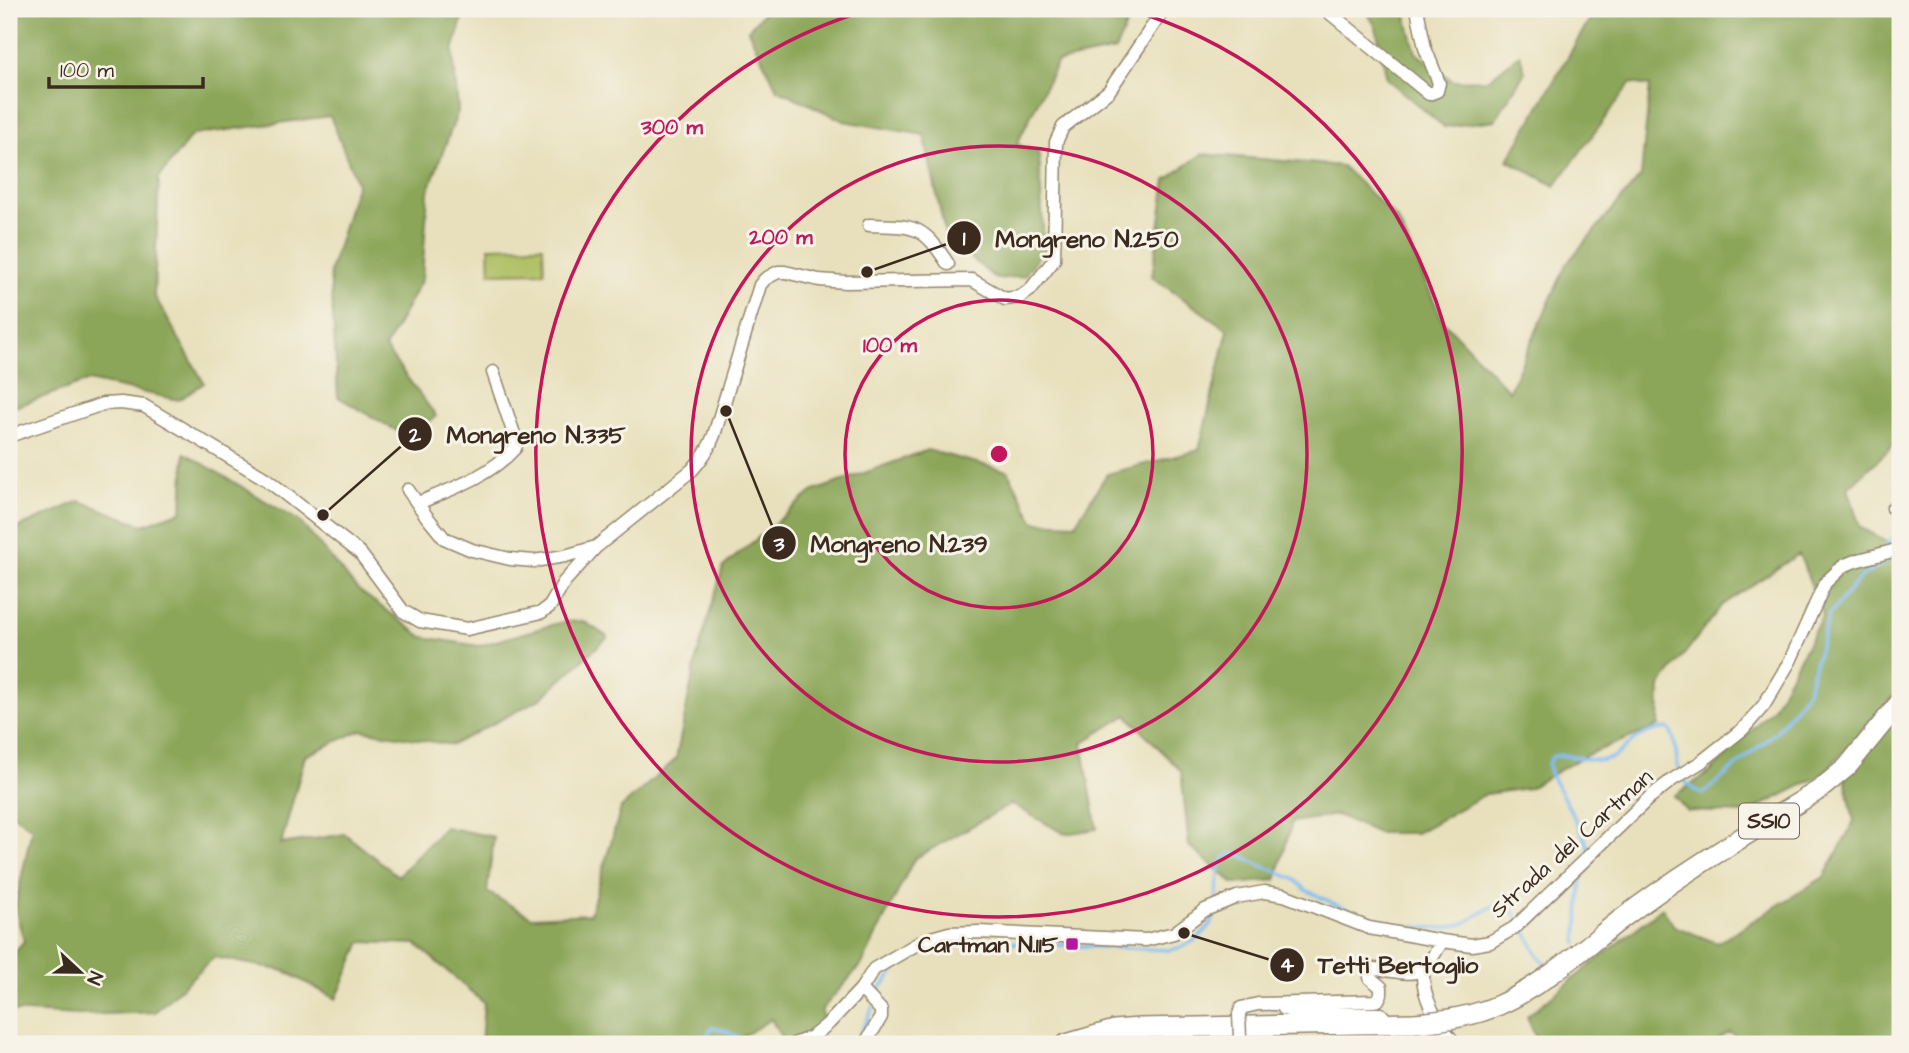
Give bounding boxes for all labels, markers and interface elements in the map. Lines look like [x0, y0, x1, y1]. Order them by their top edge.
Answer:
scale bar [49, 46, 203, 90]
text: 100 m [60, 56, 115, 85]
text: 300 m [640, 113, 704, 142]
callout: Mongreno N.250 [947, 216, 1193, 261]
text: 200 m [748, 223, 813, 252]
text: Mongreno N.250 [995, 223, 1179, 258]
text: 1 [963, 224, 966, 253]
text: 100 m [863, 331, 918, 360]
callout: Mongreno N.335 [398, 412, 640, 457]
text: Mongreno N.335 [447, 419, 626, 454]
text: 2 [408, 421, 422, 450]
centre of rings [987, 442, 1011, 466]
callout: Mongreno N.239 [761, 521, 1001, 566]
text: Mongreno N.239 [810, 528, 988, 563]
text: 3 [773, 530, 785, 559]
street label: Strada del Cartman [1483, 762, 1660, 926]
road number: SS10 [1739, 804, 1799, 838]
place label: Cartman N.115 [918, 929, 1059, 961]
marker: Cartman N.115 [1064, 936, 1080, 952]
north arrow [46, 937, 116, 1007]
callout: Tetti Bertoglio [1269, 942, 1493, 987]
text: Tetti Bertoglio [1317, 949, 1479, 984]
text: 4 [1280, 951, 1295, 980]
text: N [80, 967, 109, 988]

